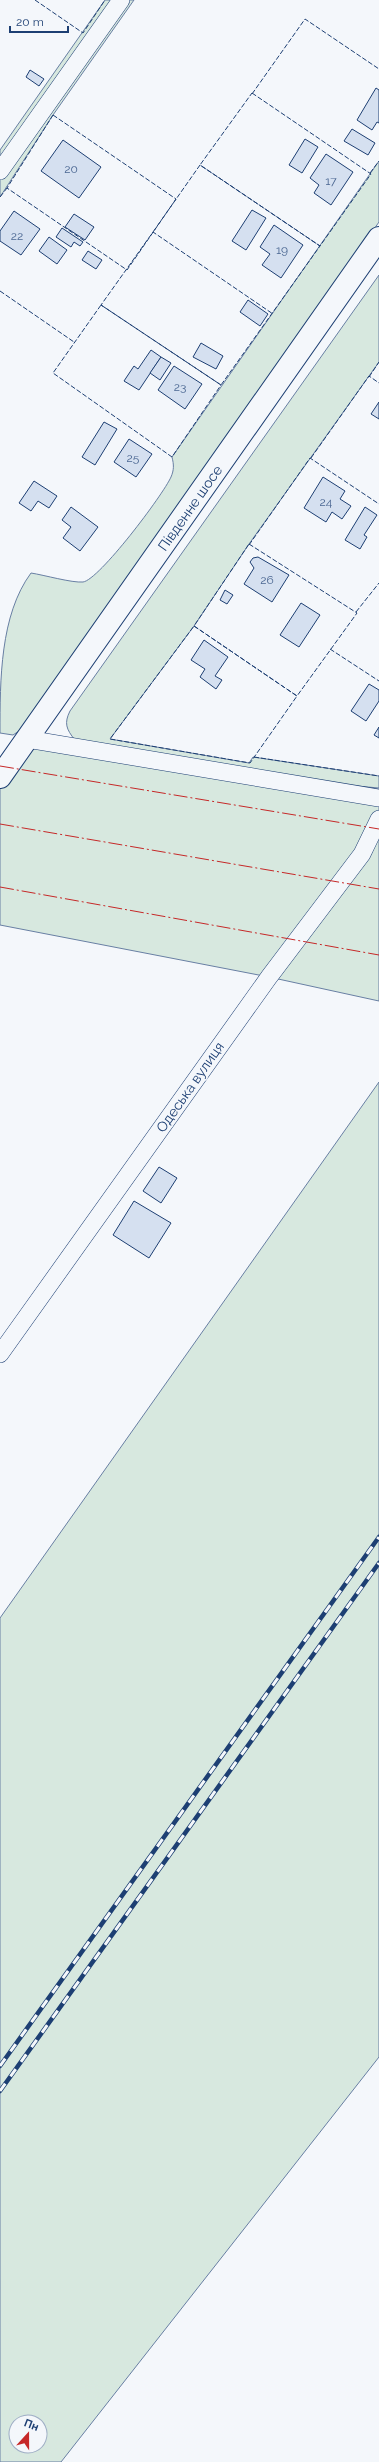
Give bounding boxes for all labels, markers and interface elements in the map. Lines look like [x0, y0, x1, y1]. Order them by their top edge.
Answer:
scale bar [10, 8, 68, 34]
text: 20 m [16, 15, 44, 29]
house number: 20 [64, 162, 78, 176]
house number: 17 [325, 174, 337, 188]
house number: 22 [11, 229, 23, 243]
house number: 19 [276, 243, 288, 257]
house number: 23 [174, 380, 186, 394]
house number: 25 [127, 451, 140, 465]
street label: Південне шосе [155, 462, 225, 554]
house number: 24 [320, 495, 333, 509]
house number: 26 [260, 573, 274, 587]
street label: Одеська вулиця [153, 1039, 227, 1135]
north arrow [8, 2414, 48, 2454]
text: Пн [22, 2416, 41, 2434]

